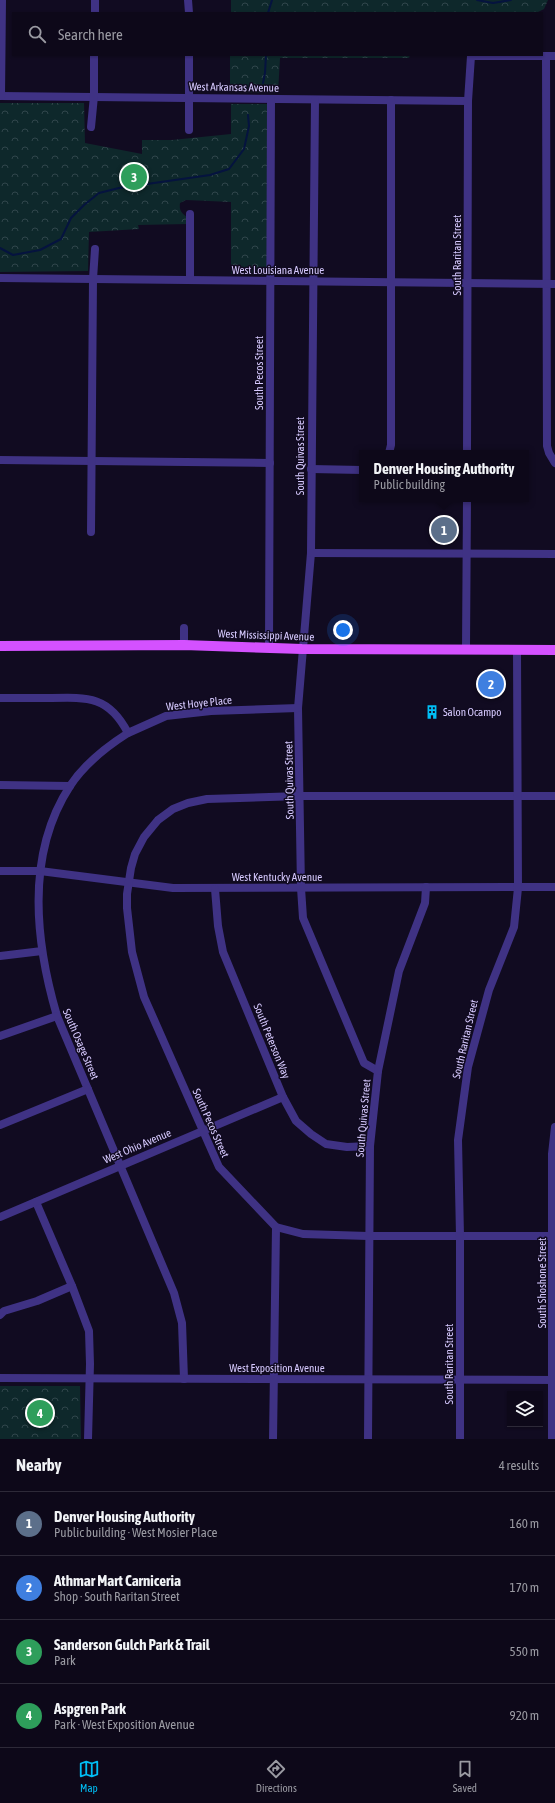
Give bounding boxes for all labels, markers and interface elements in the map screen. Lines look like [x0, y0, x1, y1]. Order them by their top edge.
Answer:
search box [12, 12, 543, 56]
icon: search [26, 23, 48, 45]
text: Search here [58, 26, 123, 43]
street label: West Arkansas Avenue [189, 80, 279, 94]
pin: 3 [121, 162, 147, 192]
street label: South Raritan Street [451, 215, 463, 295]
street label: West Louisiana Avenue [232, 264, 324, 276]
street label: South Pecos Street [253, 336, 265, 410]
street label: South Quivas Street [294, 417, 306, 495]
popup [359, 450, 529, 502]
text: Denver Housing Authority [374, 460, 514, 477]
text: Public building [374, 477, 445, 492]
pin: 1 [431, 515, 457, 545]
your location [333, 620, 353, 640]
street label: West Mississippi Avenue [218, 627, 314, 643]
pin: 2 [478, 669, 504, 699]
street label: West Hoye Place [166, 694, 232, 712]
building icon: Salon Ocampo [424, 704, 440, 720]
place label: Salon Ocampo [443, 706, 501, 718]
street label: South Quivas Street [282, 741, 296, 819]
street label: West Kentucky Avenue [232, 871, 322, 883]
street label: South Raritan Street [450, 998, 480, 1080]
street label: South Peterson Way [251, 1002, 293, 1081]
street label: South Osage Street [61, 1007, 101, 1081]
street label: South Quivas Street [354, 1078, 372, 1158]
street label: South Pecos Street [190, 1087, 232, 1159]
street label: West Ohio Avenue [101, 1126, 173, 1166]
street label: South Shoshone Street [536, 1238, 548, 1328]
street label: South Raritan Street [443, 1324, 455, 1404]
street label: West Exposition Avenue [229, 1362, 325, 1374]
map controls [507, 1391, 543, 1427]
button: layers [507, 1391, 543, 1427]
pin: 4 [27, 1398, 53, 1428]
text: Nearby [16, 1455, 62, 1475]
text: 4 results [499, 1458, 539, 1473]
text: Denver Housing Authority [54, 1508, 195, 1525]
text: 1 [26, 1516, 32, 1531]
text: 160 m [510, 1516, 539, 1531]
text: Public building · West Mosier Place [54, 1525, 218, 1540]
text: Athmar Mart Carniceria [54, 1572, 181, 1589]
text: 2 [26, 1580, 32, 1595]
text: 170 m [510, 1580, 539, 1595]
text: Shop · South Raritan Street [54, 1589, 180, 1604]
text: Sanderson Gulch Park & Trail [54, 1636, 210, 1653]
text: 3 [26, 1644, 32, 1659]
text: 550 m [510, 1644, 539, 1659]
text: Park [54, 1653, 76, 1668]
text: Aspgren Park [54, 1700, 126, 1717]
text: 4 [26, 1708, 32, 1723]
text: 920 m [510, 1708, 539, 1723]
text: Park · West Exposition Avenue [54, 1717, 195, 1732]
tab: Map [78, 1758, 100, 1794]
tab: Directions [256, 1758, 297, 1794]
tab: Saved [453, 1758, 477, 1794]

